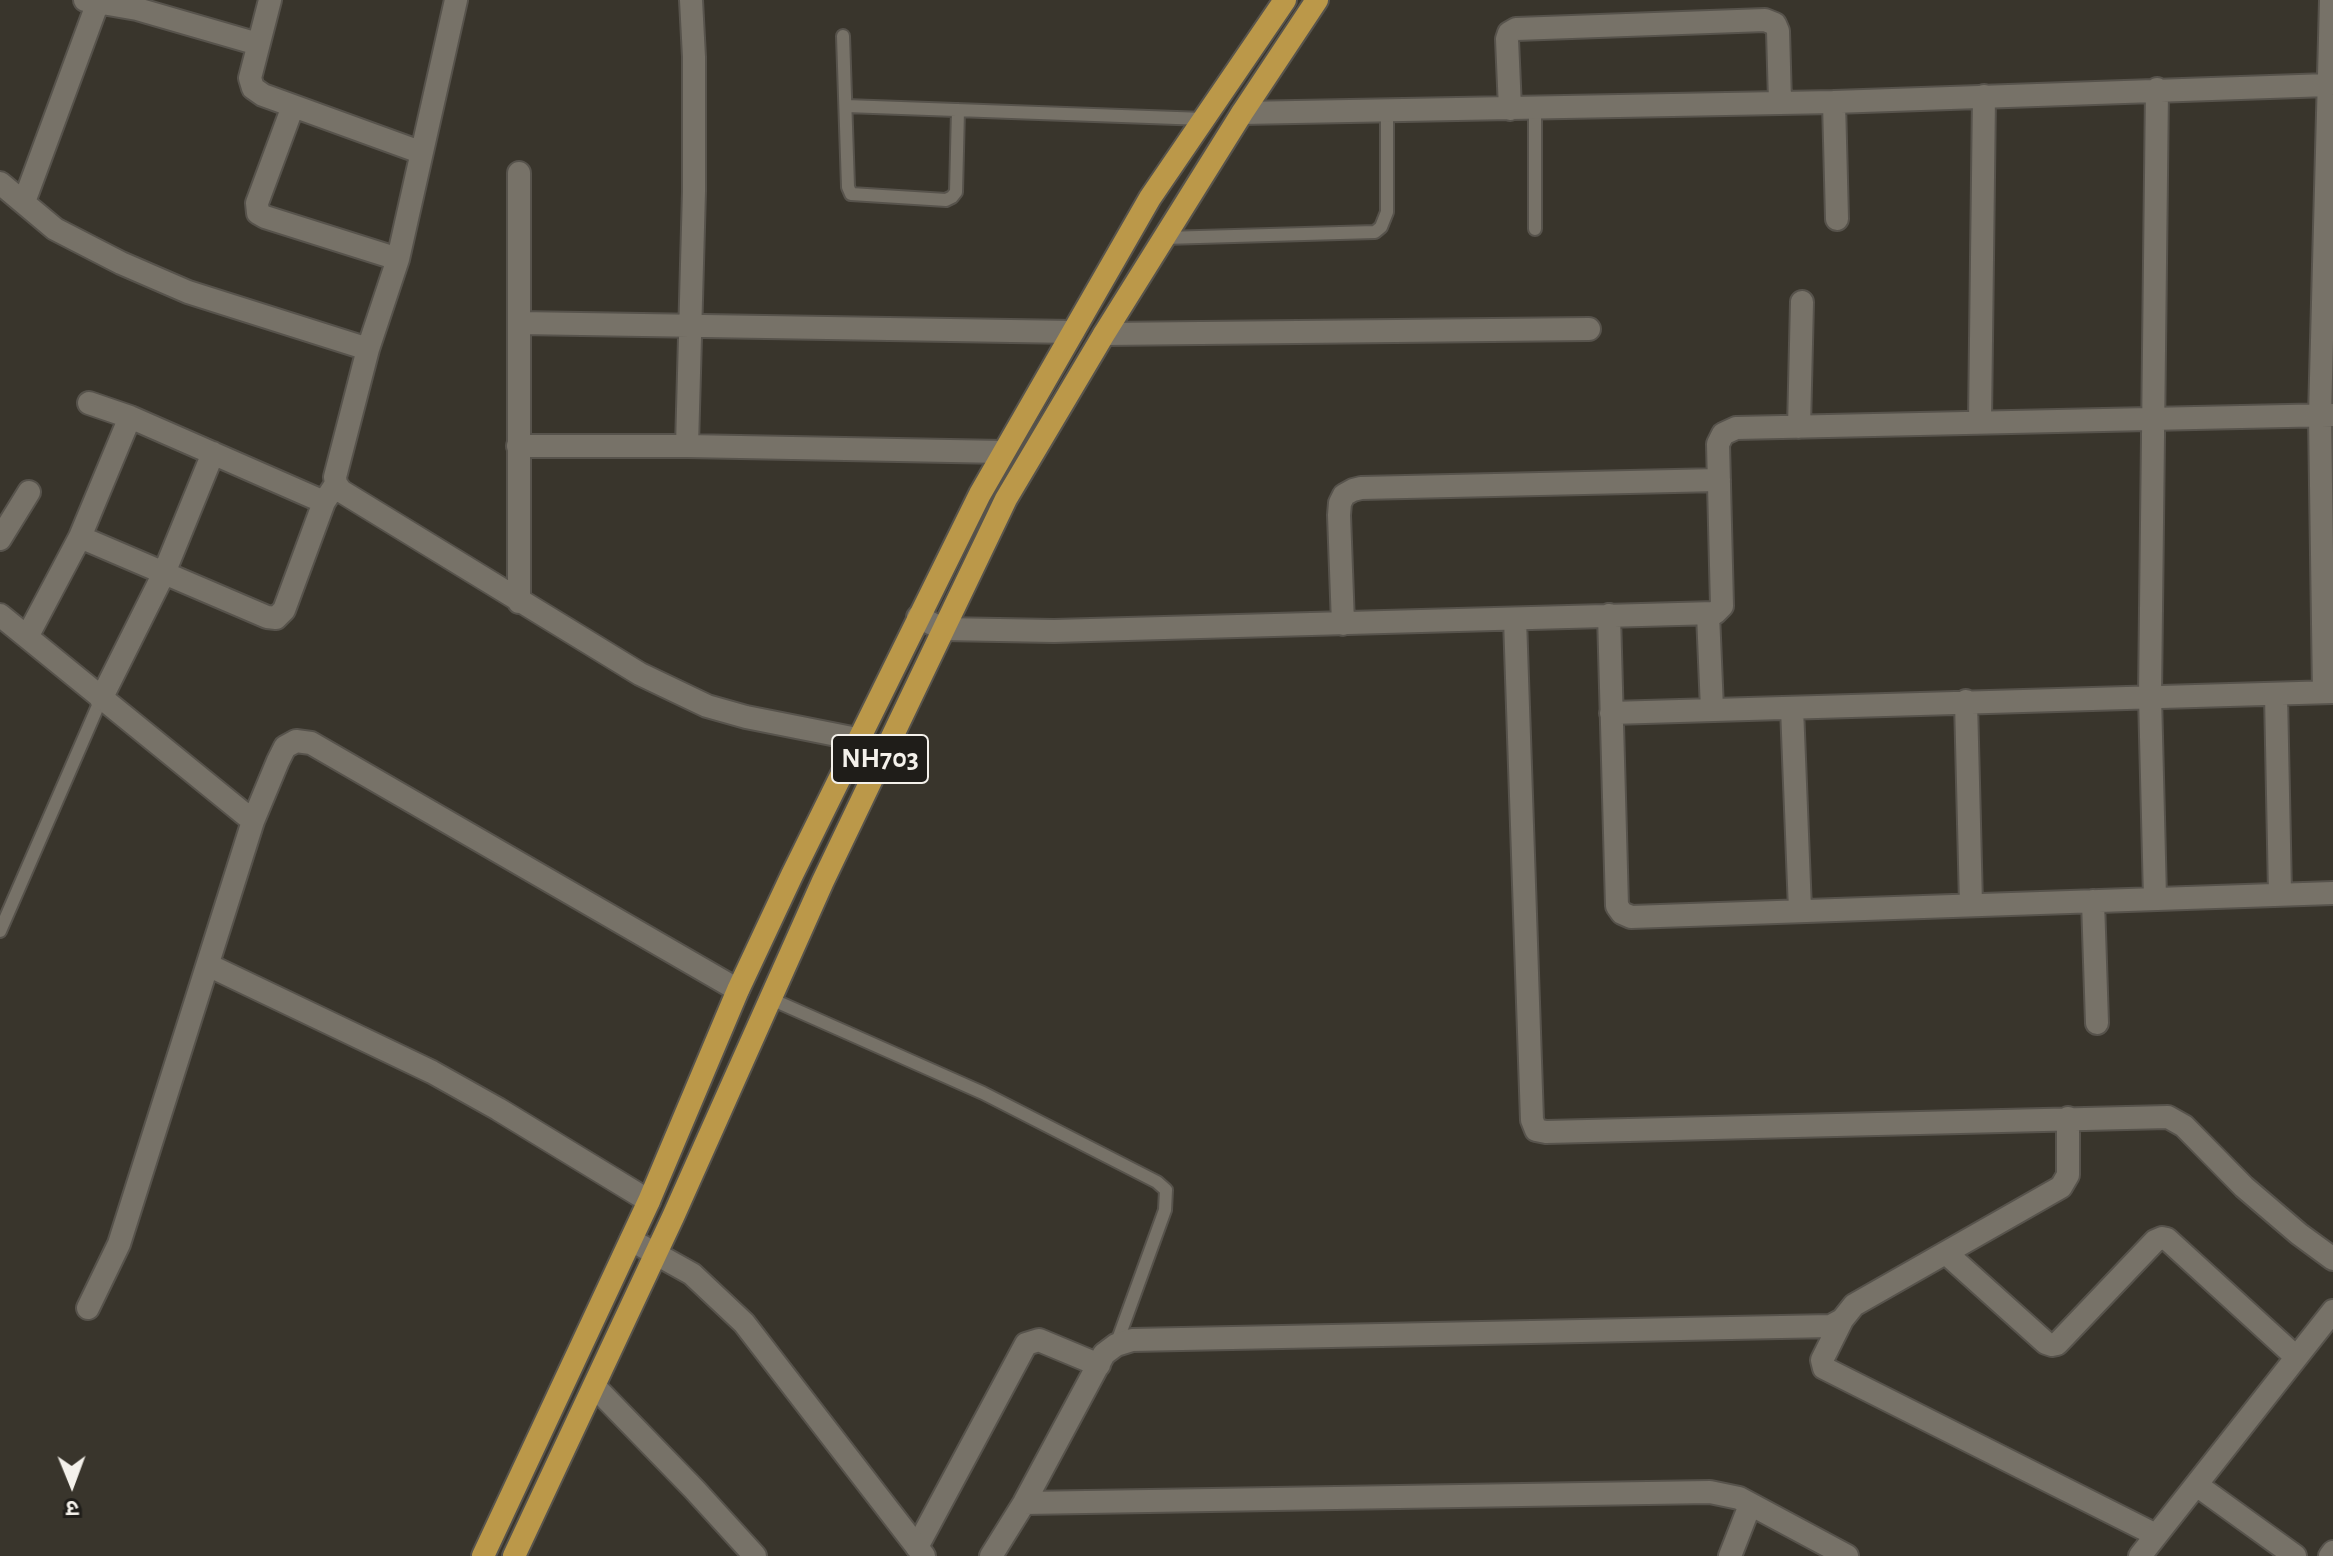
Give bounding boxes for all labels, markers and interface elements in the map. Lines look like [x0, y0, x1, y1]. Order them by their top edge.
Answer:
road number: NH703 [832, 735, 928, 783]
north arrow [32, 1444, 112, 1524]
text: उ [66, 1497, 79, 1519]

